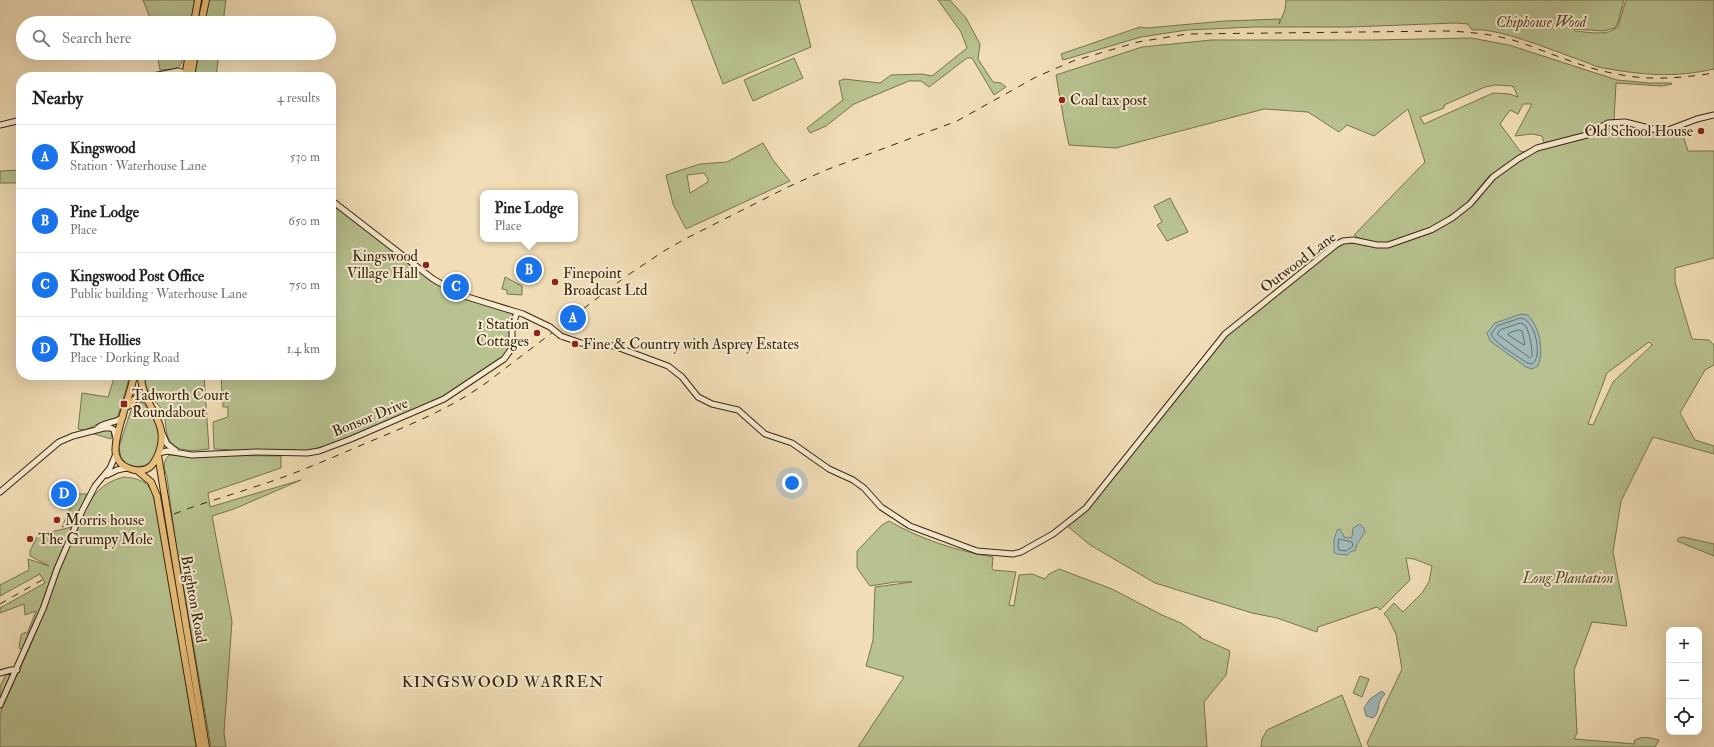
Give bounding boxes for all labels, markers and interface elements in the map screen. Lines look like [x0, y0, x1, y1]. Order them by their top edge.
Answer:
park label: Chiphouse Wood [1496, 13, 1588, 32]
search box [16, 16, 336, 60]
icon: search [30, 27, 52, 49]
text: Search here [62, 29, 131, 48]
text: Nearby [32, 88, 83, 109]
text: 4 results [277, 90, 320, 106]
place label: Coal tax post [1070, 91, 1147, 111]
marker: Coal tax post [1057, 95, 1067, 105]
place label: Old School House [1584, 122, 1693, 141]
marker: Old School House [1696, 126, 1706, 136]
text: Kingswood [70, 139, 136, 158]
text: A [41, 149, 49, 165]
text: 530 m [290, 149, 320, 165]
text: Station · Waterhouse Lane [70, 158, 207, 174]
popup [480, 190, 578, 242]
text: Pine Lodge [494, 199, 564, 218]
text: Pine Lodge [70, 203, 139, 222]
text: B [41, 213, 49, 229]
text: 650 m [288, 213, 320, 229]
text: Place [494, 218, 521, 234]
text: Place [70, 222, 97, 238]
street label: Outwood Lane [1257, 228, 1340, 297]
place label: Kingswood Village Hall [347, 247, 419, 283]
pin: B [516, 255, 542, 285]
marker: Kingswood Village Hall [421, 260, 431, 270]
place label: Finepoint Broadcast Ltd [563, 264, 648, 300]
text: Kingswood Post Office [70, 267, 204, 286]
pin: C [443, 272, 469, 302]
text: C [40, 277, 50, 293]
text: 750 m [289, 277, 320, 293]
marker: Finepoint Broadcast Ltd [550, 277, 560, 287]
text: Public building · Waterhouse Lane [70, 286, 247, 302]
pin: A [560, 303, 586, 333]
place label: 1 Station Cottages [476, 315, 529, 351]
marker: 1 Station Cottages [532, 328, 542, 338]
text: The Hollies [70, 331, 141, 350]
place label: Fine & Country with Asprey Estates [583, 335, 799, 355]
marker: Fine & Country with Asprey Estates [570, 339, 580, 349]
text: D [40, 341, 50, 357]
text: 1.4 km [287, 341, 320, 357]
text: Place · Dorking Road [70, 350, 179, 366]
place label: Tadworth Court Roundabout [132, 386, 229, 422]
street label: Bonsor Drive [329, 394, 411, 441]
marker: Tadworth Court Roundabout [119, 399, 129, 409]
your location [782, 473, 802, 493]
pin: D [51, 479, 77, 509]
place label: Morris house [65, 511, 144, 530]
marker: Morris house [52, 515, 62, 525]
place label: The Grumpy Mole [38, 530, 153, 550]
marker: The Grumpy Mole [25, 534, 35, 544]
street label: Brighton Road [176, 554, 211, 645]
park label: Long Plantation [1521, 569, 1614, 588]
map controls [1666, 627, 1702, 735]
button: + [1666, 627, 1702, 663]
button: − [1666, 663, 1702, 699]
district label: KINGSWOOD WARREN [402, 672, 604, 692]
button: locate [1666, 699, 1702, 735]

